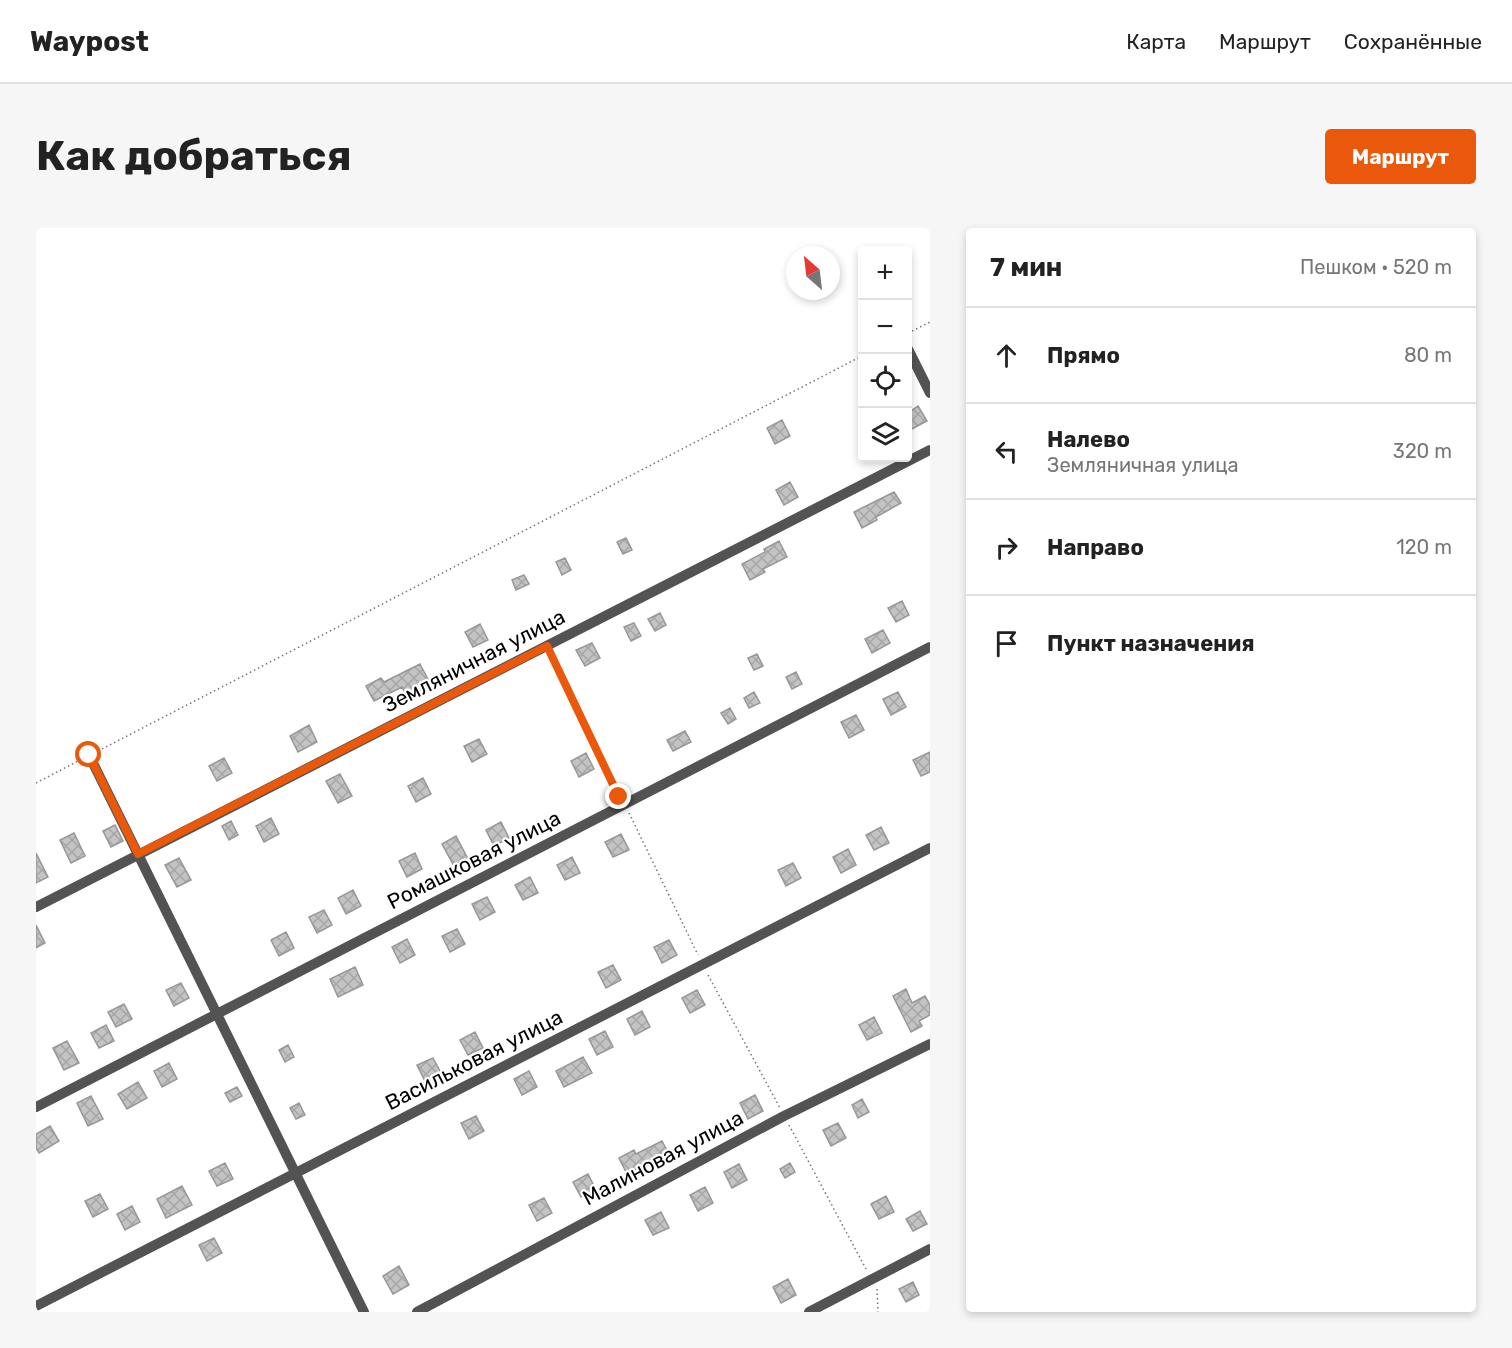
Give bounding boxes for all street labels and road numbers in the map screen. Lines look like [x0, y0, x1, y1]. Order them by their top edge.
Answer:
street label: Земляничная улица [378, 604, 569, 717]
street label: Ромашковая улица [383, 805, 565, 914]
street label: Васильковая улица [381, 1004, 567, 1115]
street label: Малиновая улица [578, 1105, 747, 1210]

